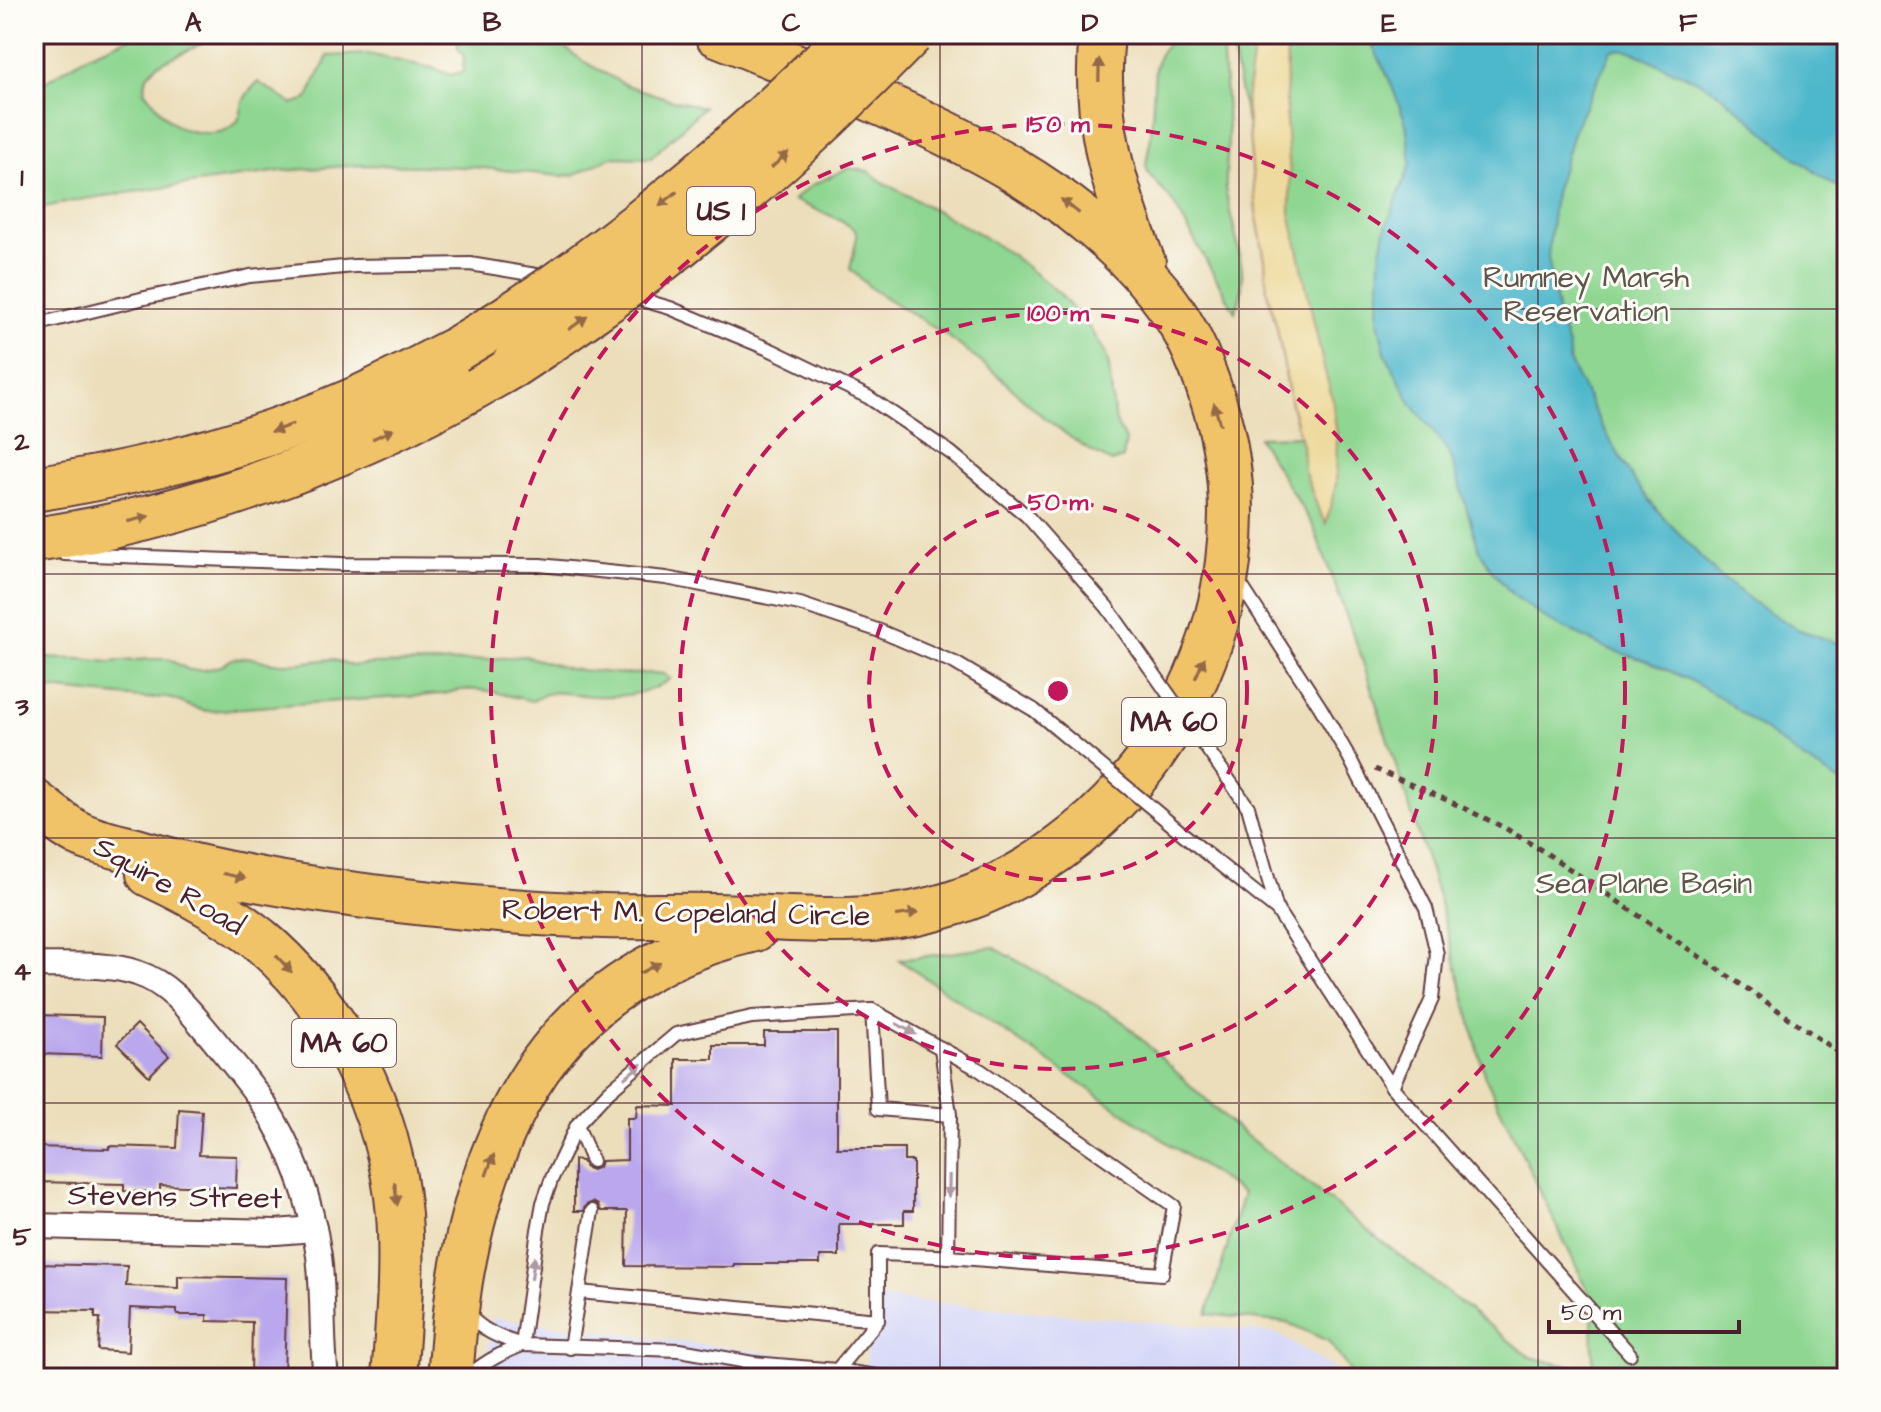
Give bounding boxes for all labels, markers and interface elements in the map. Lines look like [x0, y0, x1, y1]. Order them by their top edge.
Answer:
text: A [185, 5, 202, 41]
text: B [483, 5, 502, 41]
text: C [782, 5, 801, 41]
text: D [1082, 5, 1099, 41]
text: E [1381, 5, 1397, 41]
text: F [1679, 5, 1698, 41]
one-way arrow [1093, 57, 1105, 82]
text: 150 m [1026, 108, 1090, 142]
one-way arrow [770, 151, 789, 169]
text: 1 [20, 160, 24, 196]
road number: US 1 [687, 187, 755, 235]
one-way arrow [659, 190, 679, 207]
one-way arrow [1060, 199, 1080, 215]
park label: Rumney Marsh Reservation [1483, 257, 1689, 333]
text: 100 m [1027, 297, 1089, 331]
one-way arrow [567, 316, 588, 331]
one-way arrow [1210, 401, 1223, 425]
one-way arrow [270, 423, 294, 435]
text: 2 [14, 424, 30, 460]
one-way arrow [372, 427, 395, 441]
text: 50 m [1028, 486, 1089, 520]
one-way arrow [125, 512, 150, 524]
one-way arrow [1193, 656, 1207, 680]
centre of rings [1044, 677, 1072, 705]
text: 3 [14, 689, 29, 725]
road number: MA 60 [1122, 698, 1226, 746]
street label: Squire Road [86, 826, 252, 946]
park label: Sea Plane Basin [1536, 863, 1752, 905]
one-way arrow [222, 870, 247, 883]
street label: Robert M. Copeland Circle [501, 889, 871, 937]
one-way arrow [894, 907, 919, 920]
text: 4 [13, 954, 31, 990]
one-way arrow [275, 955, 293, 974]
one-way arrow [639, 961, 661, 975]
road number: MA 60 [292, 1019, 396, 1067]
one-way arrow [895, 1022, 917, 1036]
one-way arrow [623, 1063, 643, 1080]
one-way arrow [484, 1152, 497, 1176]
street label: Stevens Street [68, 1174, 282, 1220]
one-way arrow [942, 1174, 955, 1199]
one-way arrow [390, 1182, 403, 1207]
text: 5 [13, 1219, 32, 1255]
one-way arrow [527, 1255, 540, 1280]
scale bar [1549, 1284, 1739, 1334]
text: 50 m [1561, 1296, 1622, 1330]

